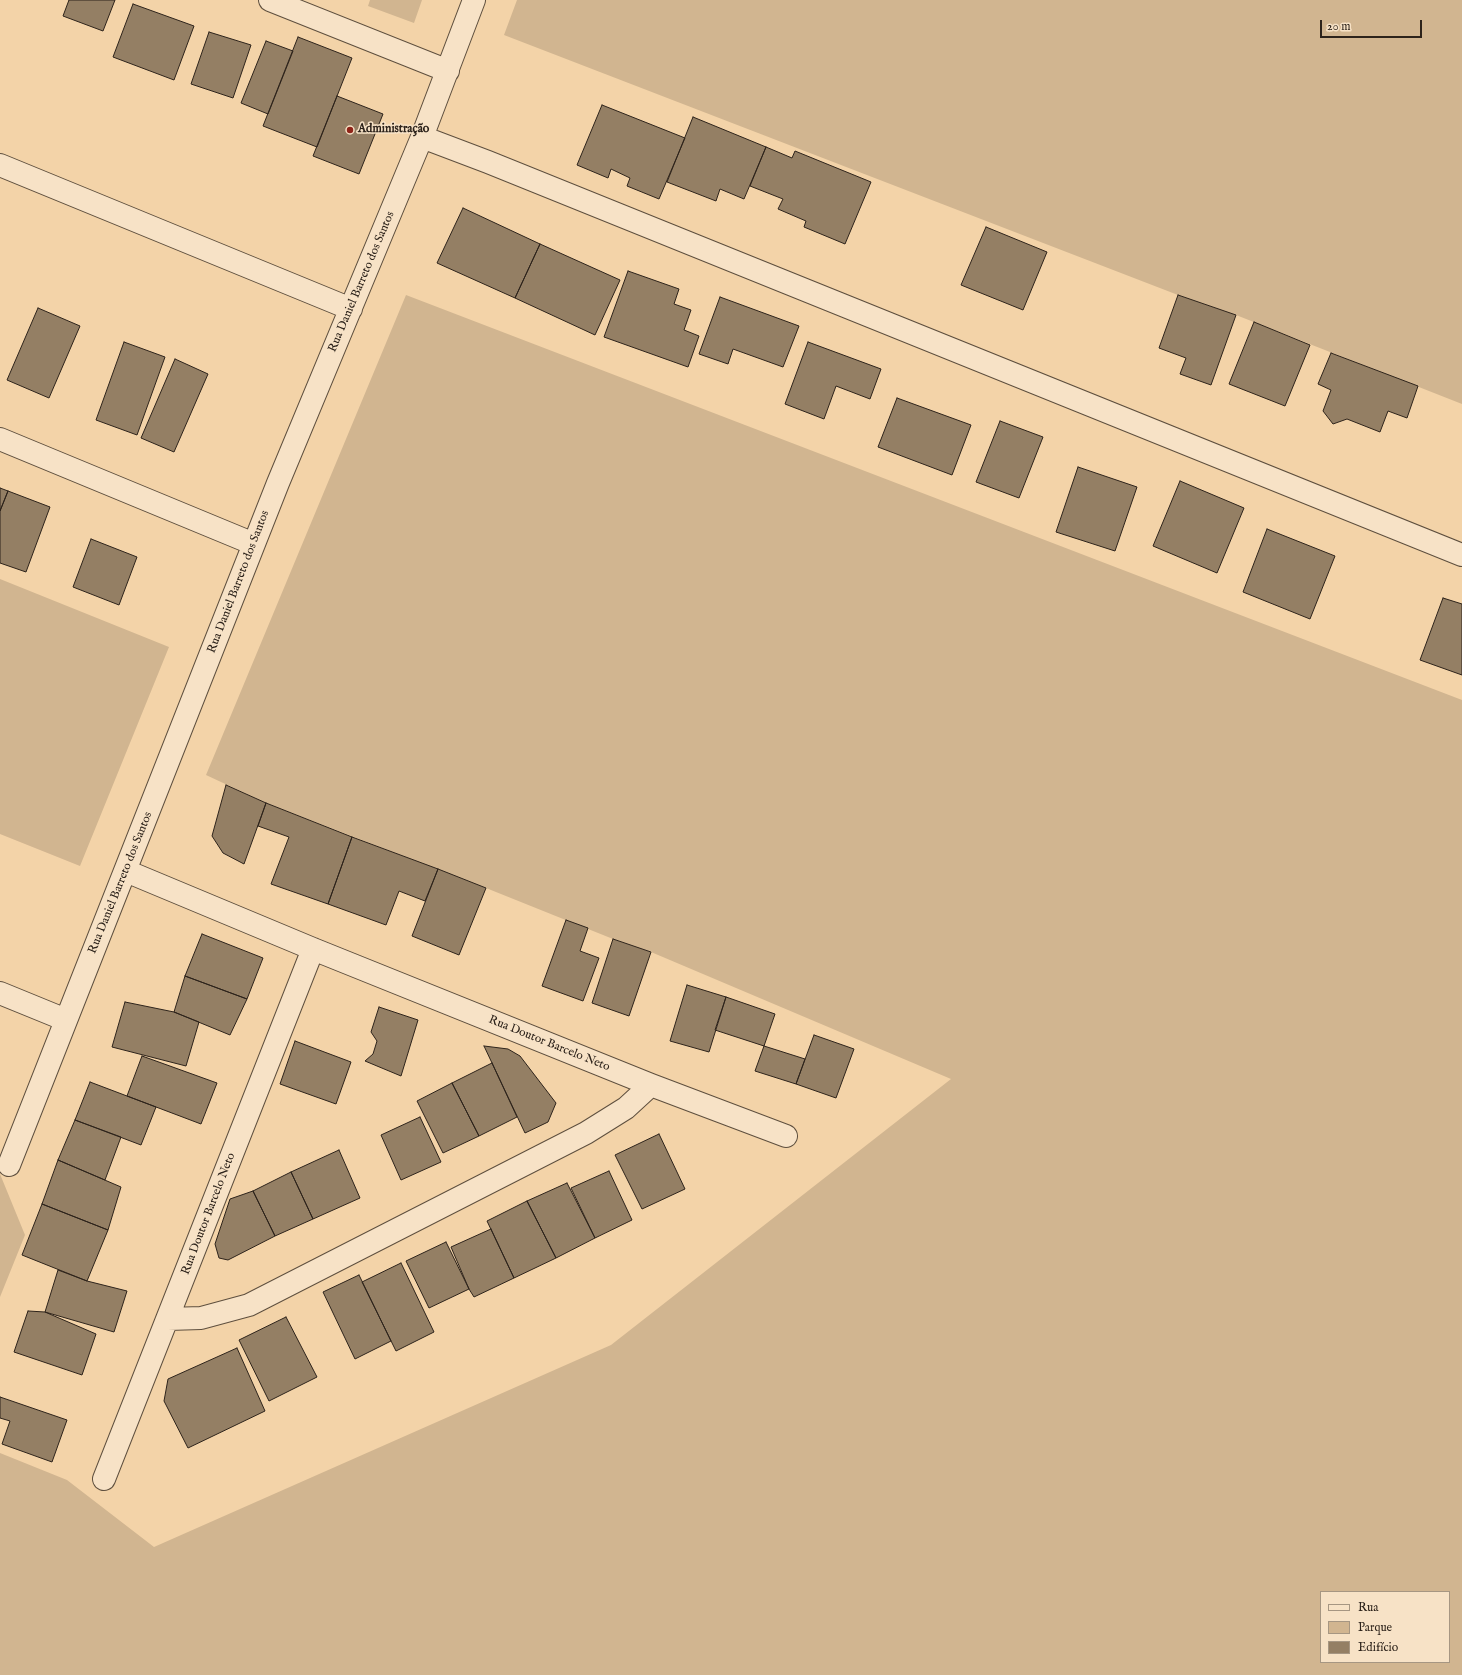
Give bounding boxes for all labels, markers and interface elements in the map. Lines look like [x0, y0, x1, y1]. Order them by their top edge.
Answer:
scale bar [1322, 12, 1424, 38]
text: 20 m [1327, 19, 1350, 34]
place label: Administração [358, 123, 429, 137]
marker: Administração [345, 125, 355, 135]
street label: Rua Daniel Barreto dos Santos [326, 209, 398, 355]
street label: Rua Daniel Barreto dos Santos [205, 509, 273, 655]
street label: Rua Daniel Barreto dos Santos [86, 810, 156, 956]
street label: Rua Doutor Barcelo Neto [486, 1013, 612, 1075]
street label: Rua Doutor Barcelo Neto [179, 1151, 239, 1277]
legend [1320, 1591, 1450, 1663]
text: Rua [1358, 1600, 1378, 1615]
text: Parque [1358, 1620, 1392, 1635]
text: Edifício [1358, 1640, 1398, 1655]

